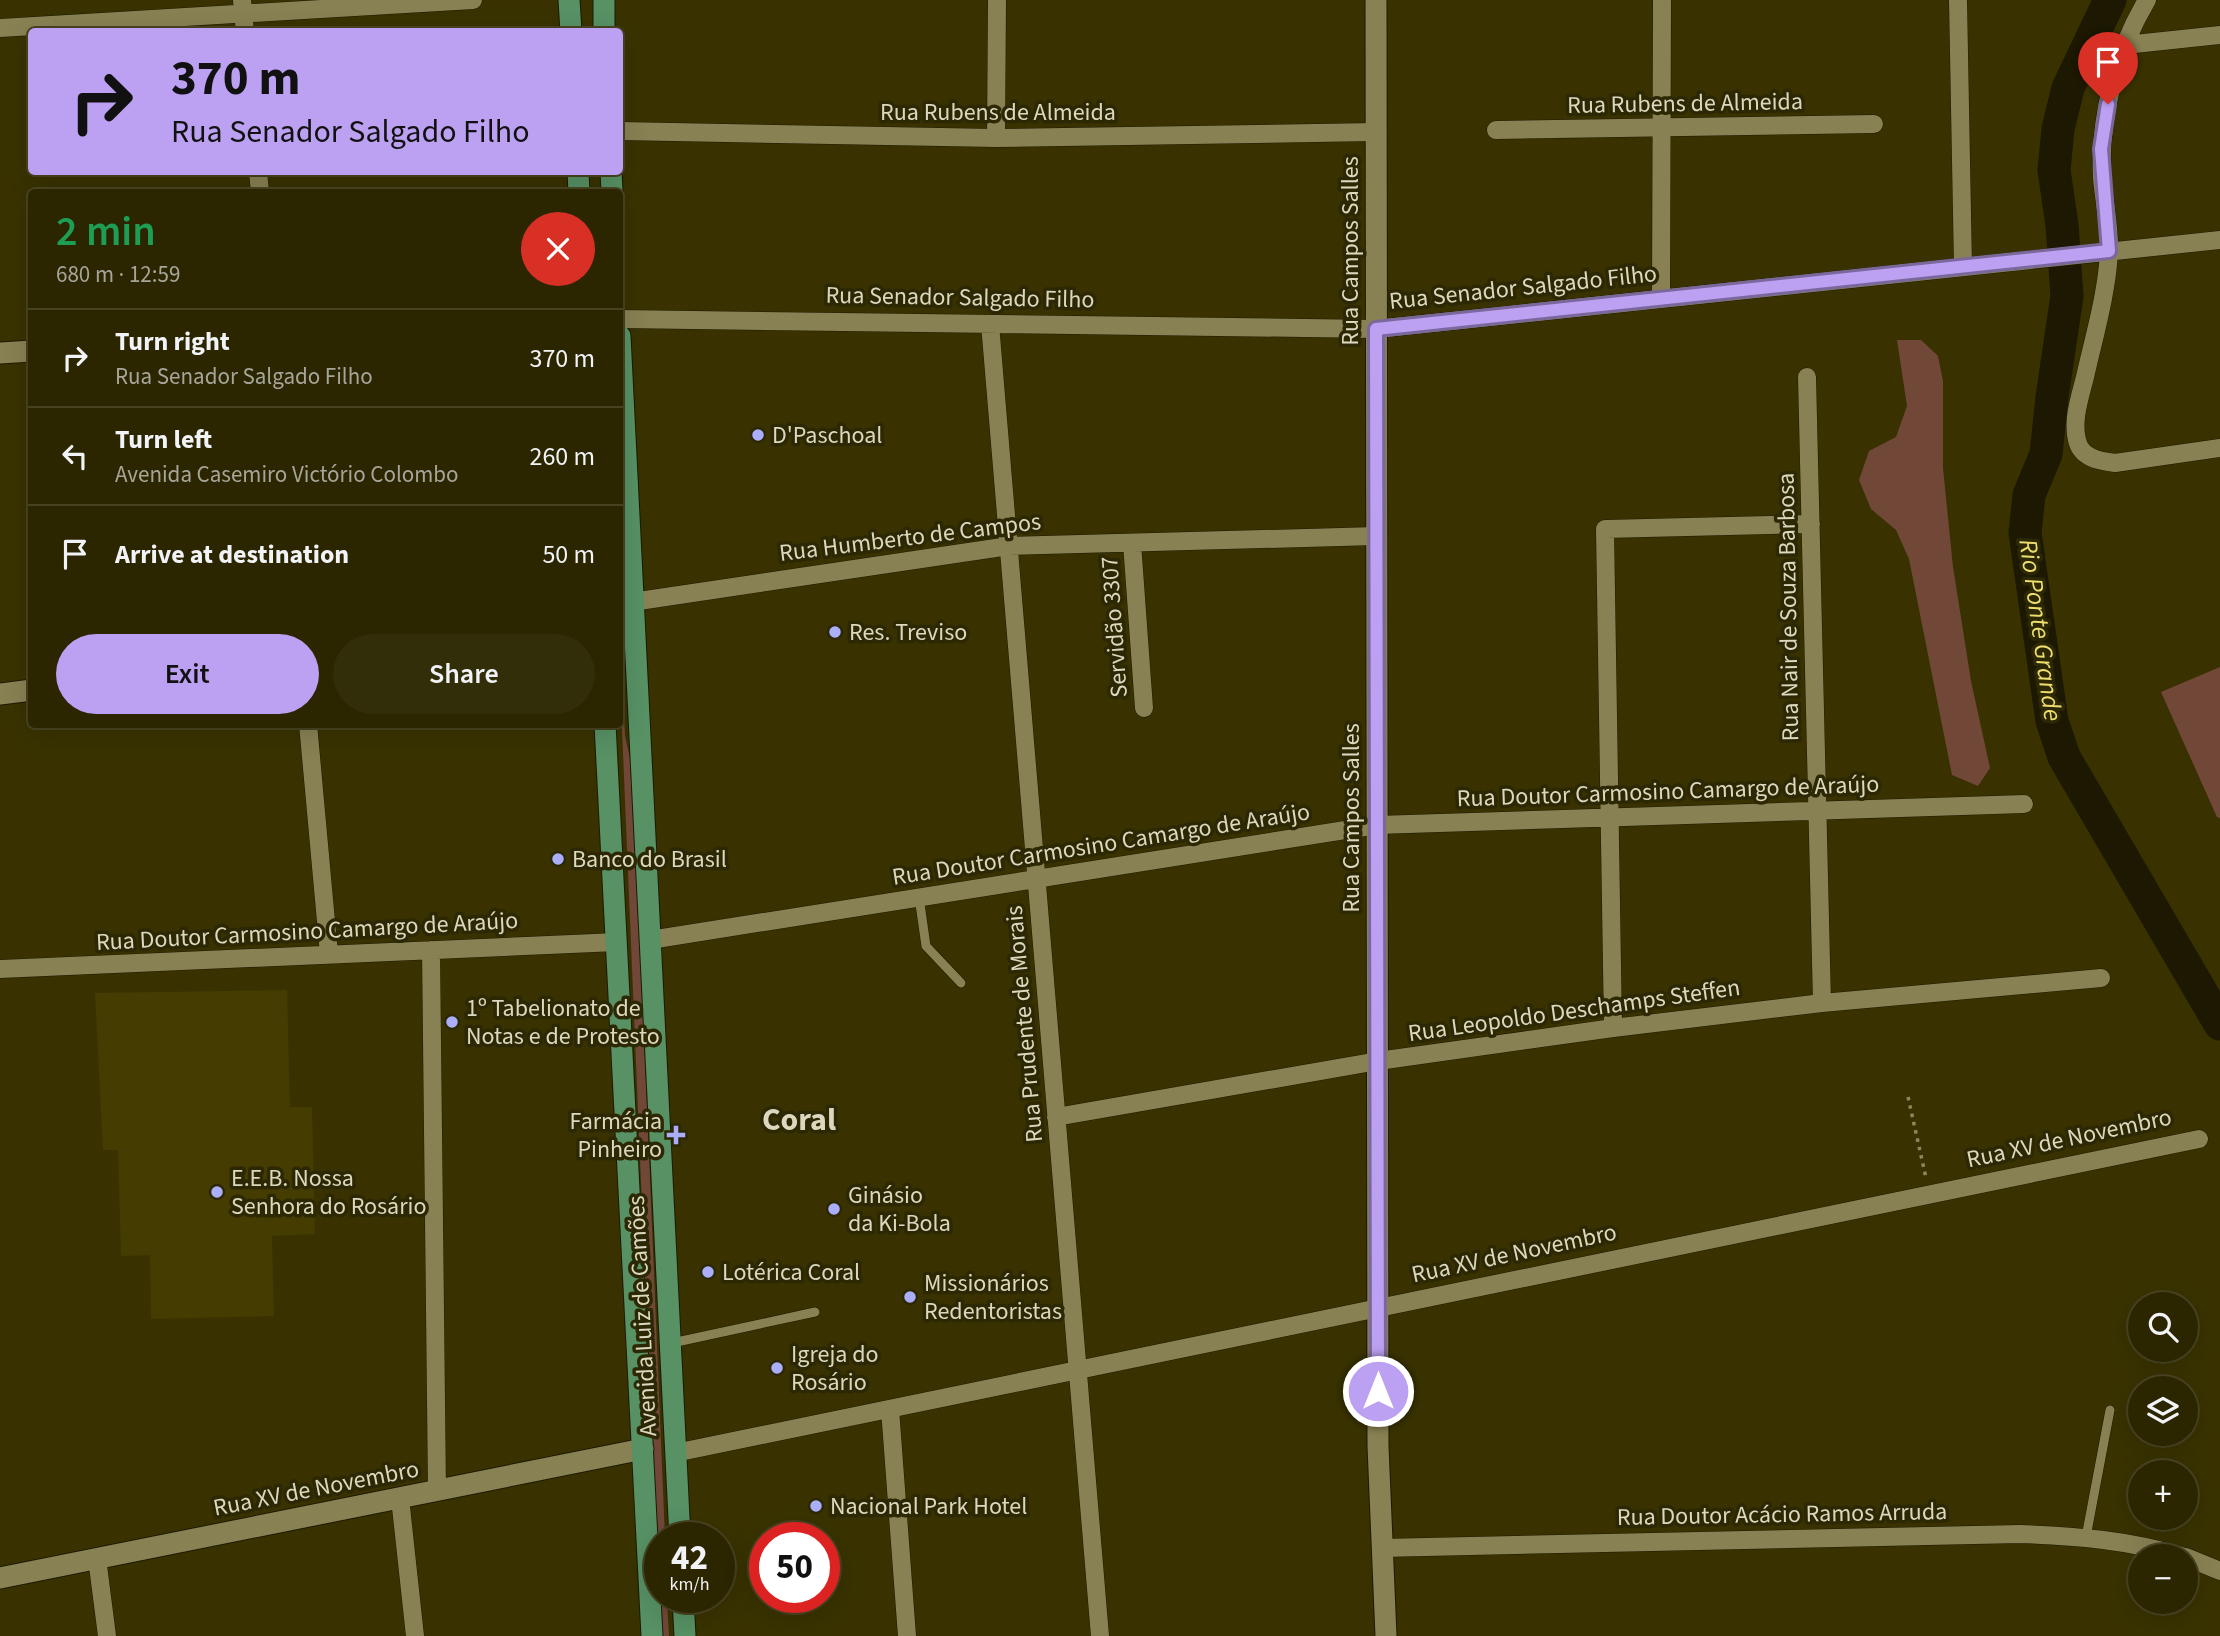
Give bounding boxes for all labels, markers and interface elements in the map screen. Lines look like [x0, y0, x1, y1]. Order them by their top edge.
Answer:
pin [2078, 32, 2138, 104]
icon: arrive [2089, 43, 2127, 81]
text: 370 m [171, 44, 300, 114]
icon: right [56, 56, 147, 147]
street label: Rua Rubens de Almeida [1567, 84, 1803, 123]
street label: Rua Rubens de Almeida [880, 95, 1116, 130]
text: Rua Senador Salgado Filho [171, 109, 530, 155]
street label: Rua Campos Salles [1333, 156, 1368, 346]
text: 2 min [56, 202, 156, 262]
button: close [521, 212, 595, 286]
street label: Rua Senador Salgado Filho [1387, 256, 1659, 319]
text: 680 m · 12:59 [56, 258, 180, 291]
street label: Rua Senador Salgado Filho [825, 278, 1095, 317]
text: Turn right [115, 323, 230, 360]
icon: right [56, 339, 94, 377]
text: 370 m [529, 340, 595, 377]
text: Rua Senador Salgado Filho [115, 360, 373, 393]
place label: D'Paschoal [772, 418, 882, 453]
text: Turn left [115, 421, 212, 458]
marker: D'Paschoal [750, 427, 766, 443]
icon: left [56, 437, 94, 475]
text: 260 m [529, 438, 595, 475]
text: Avenida Casemiro Victório Colombo [115, 458, 458, 491]
street label: Rua Nair de Souza Barbosa [1769, 472, 1808, 742]
street label: Rua Humberto de Campos [777, 504, 1043, 571]
icon: arrive [56, 535, 94, 573]
text: Arrive at destination [115, 536, 349, 573]
text: 50 m [542, 536, 595, 573]
water label: Rio Ponte Grande [2009, 537, 2072, 724]
street label: Servidão 3307 [1092, 555, 1137, 699]
place label: Res. Treviso [849, 615, 967, 650]
marker: Res. Treviso [827, 624, 843, 640]
button: Exit [56, 634, 319, 714]
button: Share [333, 634, 595, 714]
street label: Rua Campos Salles [1334, 723, 1369, 913]
street label: Rua Doutor Carmosino Camargo de Araújo [1456, 767, 1880, 816]
street label: Rua Doutor Carmosino Camargo de Araújo [890, 794, 1313, 895]
place label: Banco do Brasil [572, 842, 727, 877]
marker: Banco do Brasil [550, 851, 566, 867]
street label: Rua Doutor Carmosino Camargo de Araújo [95, 903, 519, 960]
street label: Rua Prudente de Morais [997, 904, 1052, 1144]
street label: Rua Leopoldo Deschamps Steffen [1406, 970, 1742, 1051]
place label: 1º Tabelionato de Notas e de Protesto [466, 991, 660, 1054]
marker: 1º Tabelionato de Notas e de Protesto [444, 1014, 460, 1030]
district label: Coral [762, 1097, 836, 1143]
street label: Rua XV de Novembro [1963, 1100, 2175, 1177]
place label: Farmácia Pinheiro [570, 1104, 662, 1167]
marker: Farmácia Pinheiro [668, 1127, 684, 1143]
place label: E.E.B. Nossa Senhora do Rosário [231, 1161, 426, 1224]
place label: Ginásio da Ki-Bola [848, 1178, 951, 1241]
marker: E.E.B. Nossa Senhora do Rosário [209, 1184, 225, 1200]
street label: Avenida Luiz de Camões [619, 1195, 666, 1437]
marker: Ginásio da Ki-Bola [826, 1201, 842, 1217]
street label: Rua XV de Novembro [1408, 1215, 1620, 1292]
place label: Lotérica Coral [722, 1255, 860, 1290]
marker: Lotérica Coral [700, 1264, 716, 1280]
place label: Missionários Redentoristas [924, 1266, 1062, 1329]
marker: Missionários Redentoristas [902, 1289, 918, 1305]
map controls [2128, 1292, 2198, 1614]
button: search [2128, 1292, 2198, 1362]
place label: Igreja do Rosário [791, 1337, 879, 1400]
position arrow [1341, 1354, 1415, 1428]
marker: Igreja do Rosário [769, 1360, 785, 1376]
button: layers [2128, 1376, 2198, 1446]
street label: Rua XV de Novembro [210, 1451, 422, 1526]
button: + [2128, 1460, 2198, 1530]
place label: Nacional Park Hotel [830, 1489, 1027, 1524]
street label: Rua Doutor Acácio Ramos Arruda [1617, 1494, 1947, 1535]
marker: Nacional Park Hotel [808, 1498, 824, 1514]
speed limit sign: 50 [749, 1522, 840, 1613]
text: 42 [671, 1533, 708, 1583]
button: − [2128, 1544, 2198, 1614]
text: km/h [670, 1572, 709, 1597]

